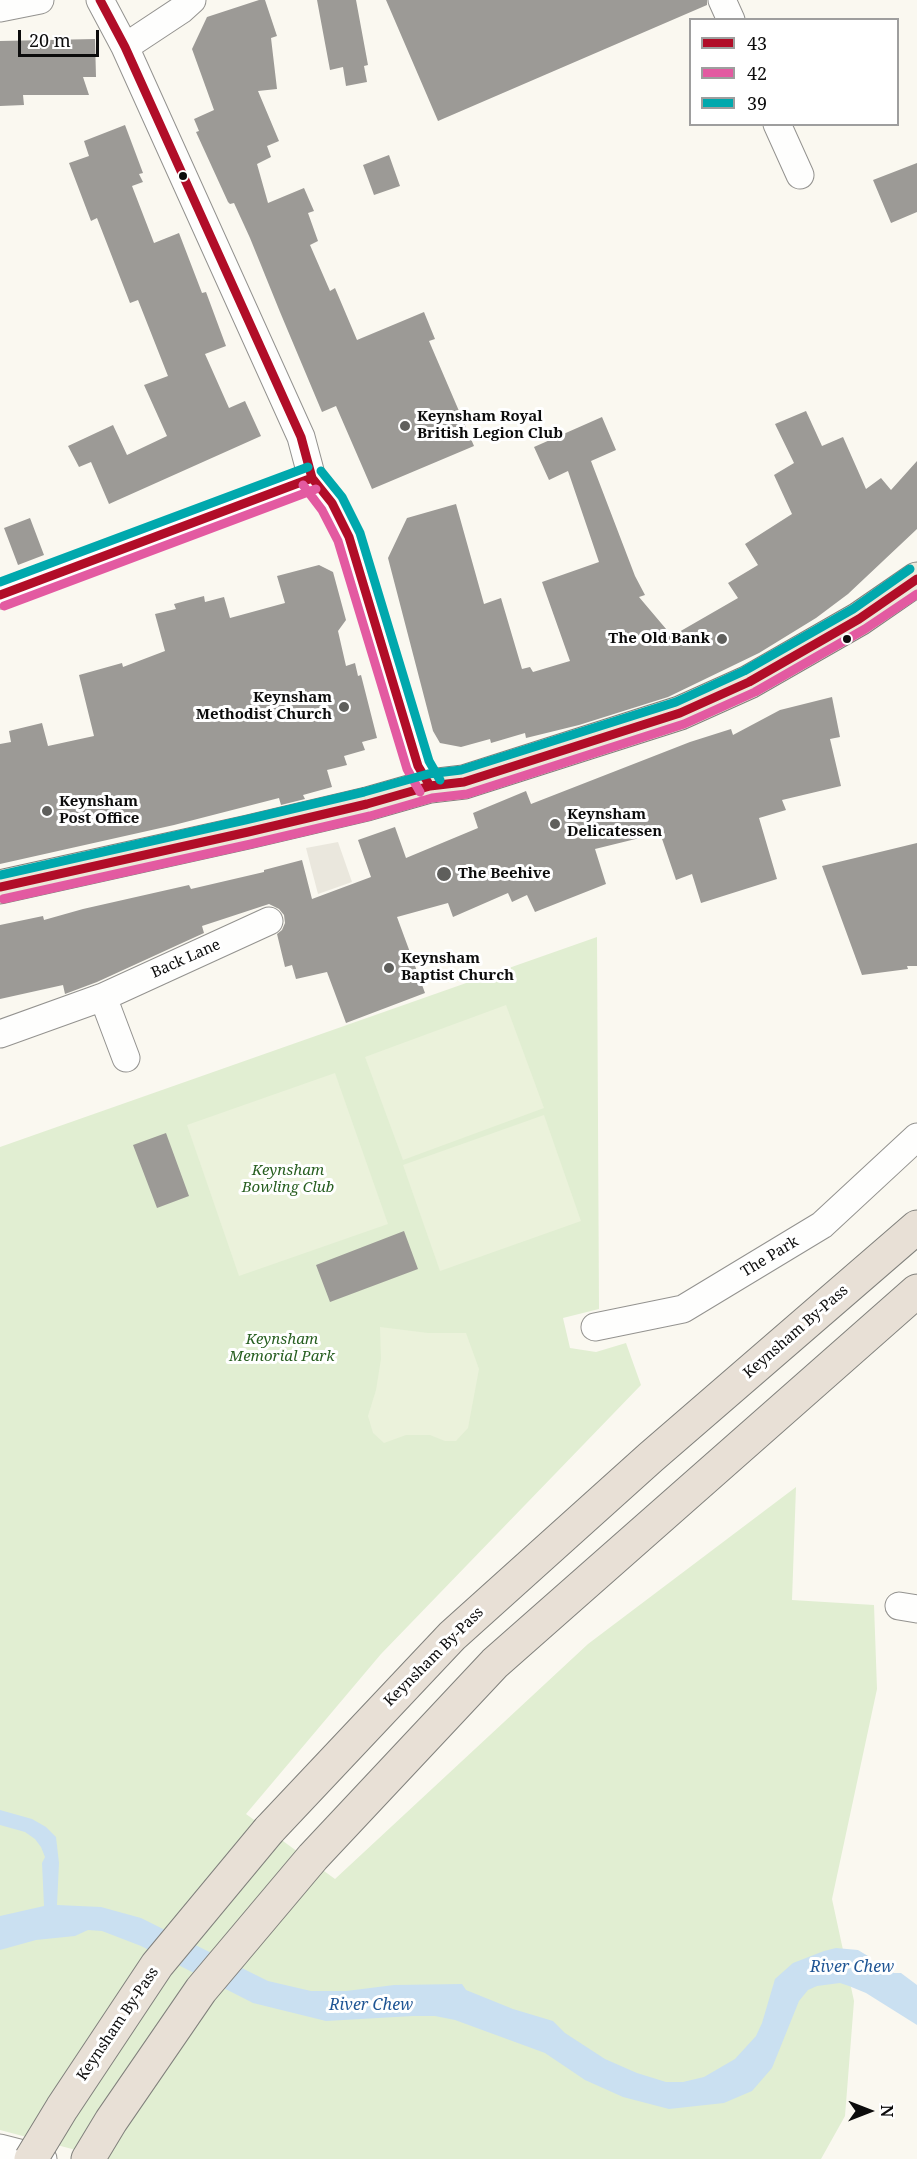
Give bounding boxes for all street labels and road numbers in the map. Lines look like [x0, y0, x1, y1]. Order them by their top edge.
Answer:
street label: Back Lane [149, 936, 223, 982]
street label: The Park [738, 1233, 802, 1281]
street label: Keynsham By-Pass [740, 1282, 852, 1382]
street label: Keynsham By-Pass [381, 1604, 487, 1710]
street label: Keynsham By-Pass [73, 1964, 163, 2084]

